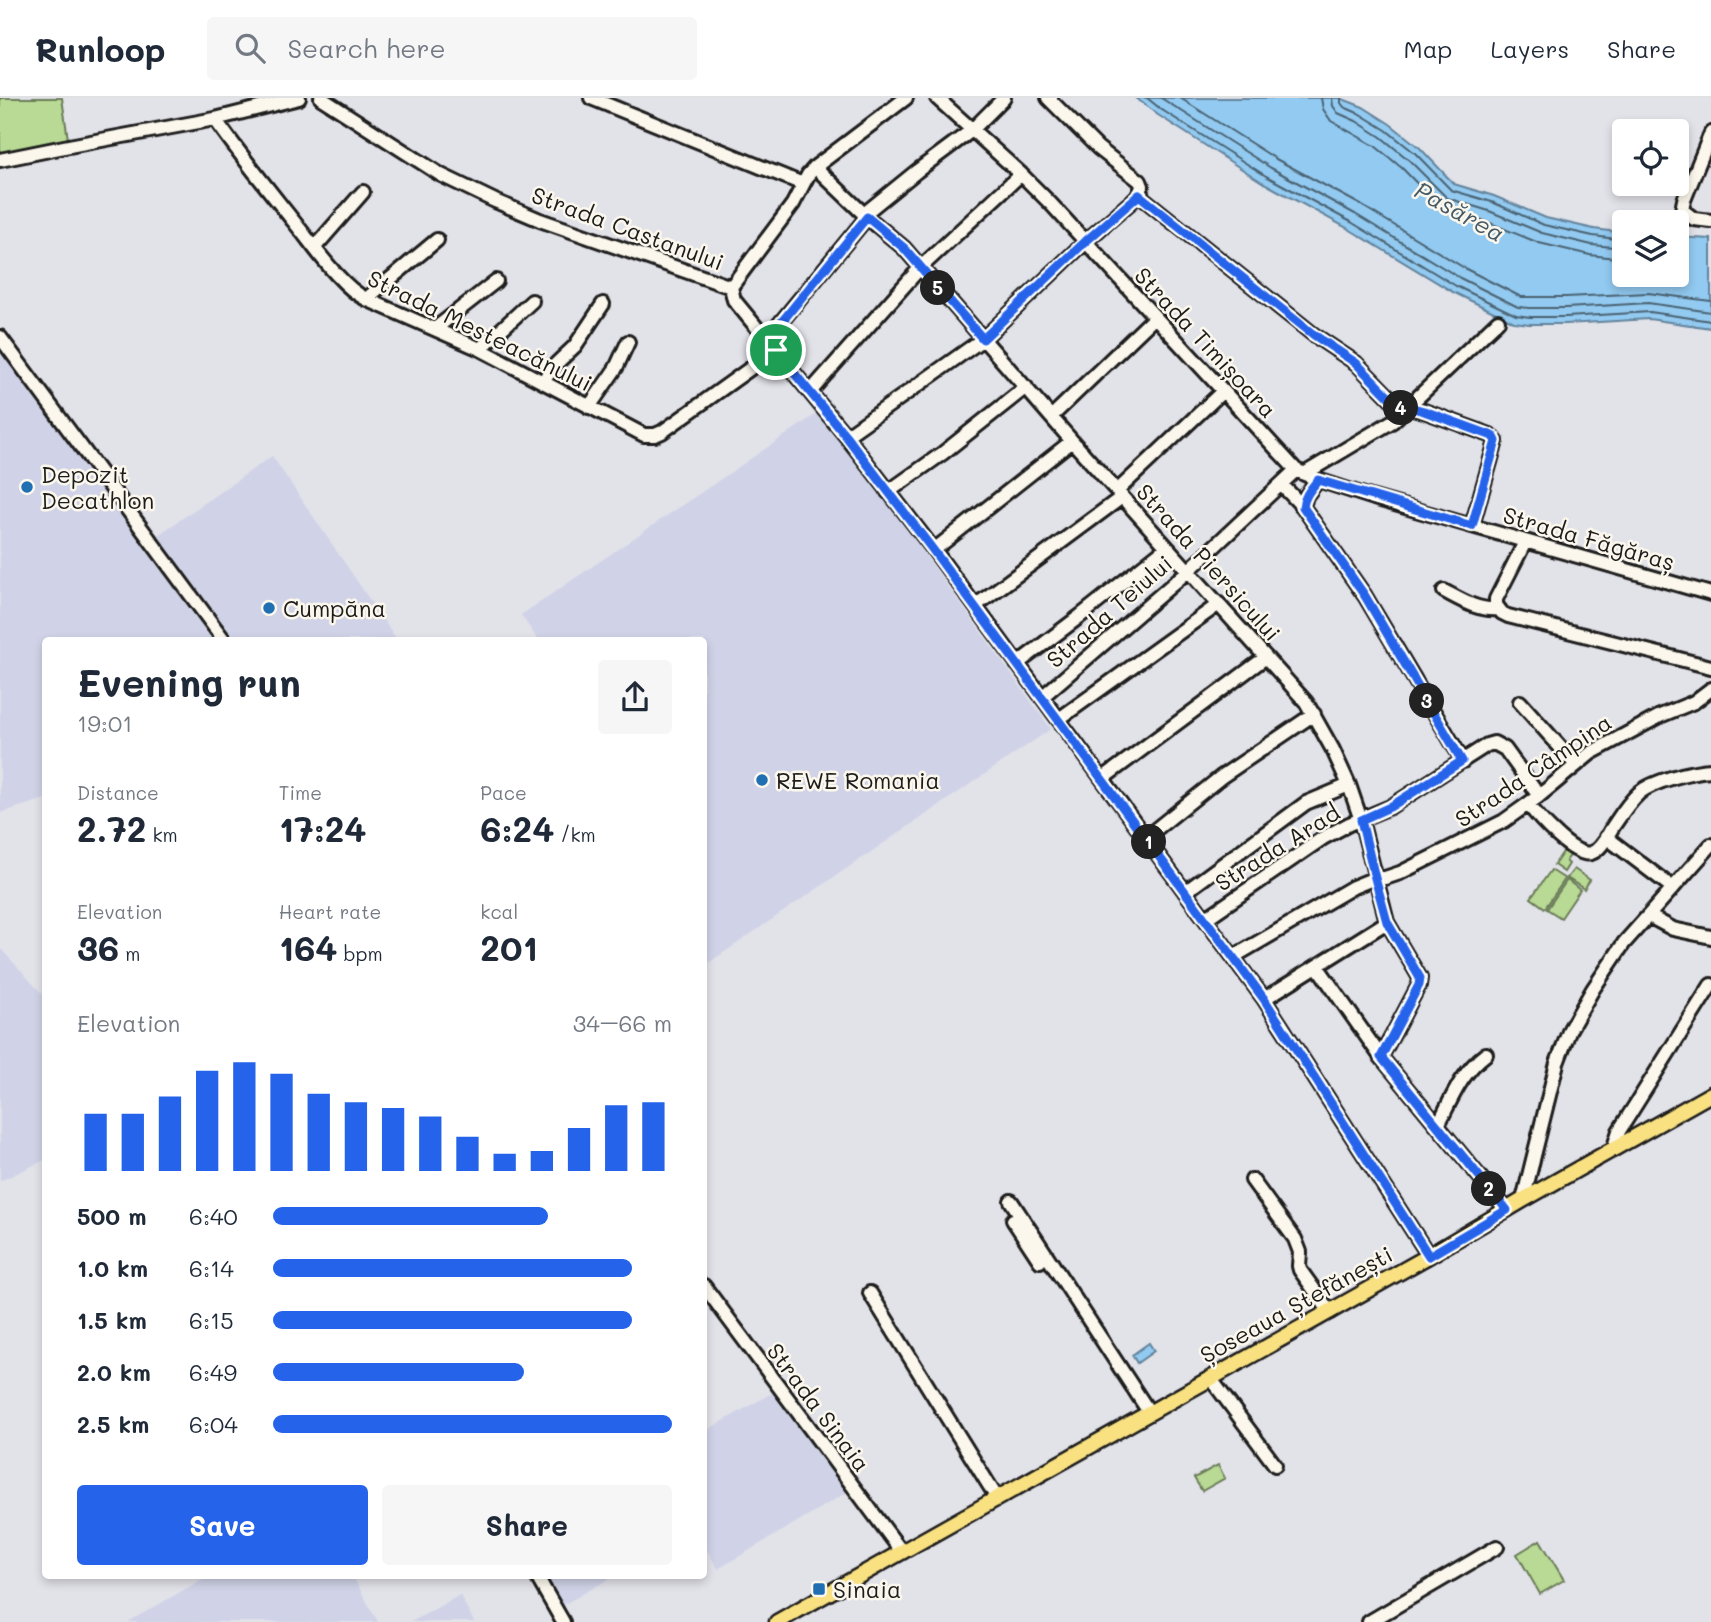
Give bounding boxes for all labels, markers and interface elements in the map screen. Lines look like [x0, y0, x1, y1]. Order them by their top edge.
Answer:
search box [207, 17, 697, 80]
text: Runloop [35, 27, 165, 70]
icon: search [231, 29, 269, 67]
text: Search here [287, 31, 446, 65]
text: Map [1404, 33, 1452, 64]
text: Layers [1490, 33, 1569, 64]
text: Share [1607, 33, 1676, 64]
map controls [1612, 119, 1689, 287]
button: locate [1612, 119, 1689, 196]
water label: Pasărea [1410, 174, 1510, 248]
street label: Strada Castanului [528, 179, 728, 277]
button: layers [1612, 210, 1689, 287]
street label: Strada Timișoara [1128, 260, 1284, 424]
street label: Strada Mesteacănului [363, 263, 597, 397]
pin: 5 [920, 270, 956, 306]
text: 5 [932, 275, 943, 300]
pin [746, 320, 806, 380]
icon: arrive [757, 331, 795, 369]
pin: 4 [1384, 390, 1418, 426]
text: 4 [1394, 395, 1407, 420]
place label: Depozit Decathlon [41, 459, 154, 515]
street label: Strada Piersicului [1130, 477, 1288, 647]
marker: Depozit Decathlon [19, 479, 35, 495]
street label: Strada Făgăraș [1499, 499, 1678, 578]
street label: Strada Teiului [1040, 548, 1178, 674]
place label: Cumpăna [283, 593, 386, 623]
marker: Cumpăna [261, 600, 277, 616]
text: Evening run [77, 657, 301, 707]
button: share [598, 660, 672, 734]
pin: 3 [1410, 684, 1444, 718]
text: 3 [1421, 688, 1432, 713]
street label: Strada Câmpina [1449, 707, 1617, 833]
text: 19:01 [77, 708, 132, 738]
place label: REWE Romania [776, 765, 940, 795]
marker: REWE Romania [754, 772, 770, 788]
text: Distance [77, 780, 159, 805]
text: Time [279, 780, 322, 805]
text: Pace [480, 780, 527, 805]
street label: Strada Arad [1209, 797, 1345, 897]
text: 2.72 [77, 805, 146, 851]
text: 17:24 [279, 805, 367, 851]
text: 6:24 [480, 805, 554, 851]
text: km [146, 822, 178, 847]
text: /km [554, 822, 596, 847]
pin: 1 [1132, 824, 1166, 860]
text: 1 [1144, 829, 1153, 854]
text: Elevation [77, 899, 162, 924]
text: Heart rate [279, 899, 381, 924]
text: kcal [480, 899, 518, 924]
text: 36 [77, 924, 119, 970]
text: 164 [279, 924, 338, 970]
text: 201 [480, 924, 538, 970]
text: m [119, 941, 140, 966]
text: bpm [338, 941, 383, 966]
text: Elevation [77, 1008, 180, 1038]
text: 34–66 m [573, 1008, 672, 1038]
pin: 2 [1472, 1172, 1506, 1206]
text: 2 [1483, 1176, 1494, 1201]
text: 500 m [77, 1201, 147, 1231]
text: 6:40 [189, 1201, 238, 1231]
street label: Șoseaua Ștefănești [1194, 1239, 1398, 1370]
text: 1.0 km [77, 1253, 148, 1283]
text: 6:14 [189, 1253, 234, 1283]
text: 1.5 km [77, 1305, 147, 1335]
text: 6:15 [189, 1305, 234, 1335]
street label: Strada Sinaia [761, 1337, 877, 1477]
text: 2.0 km [77, 1357, 151, 1387]
text: 6:49 [189, 1357, 237, 1387]
text: 2.5 km [77, 1409, 149, 1439]
text: 6:04 [189, 1409, 238, 1439]
button: Save [77, 1485, 368, 1565]
button: Share [382, 1485, 672, 1565]
place label: Sinaia [833, 1574, 901, 1604]
marker: Sinaia [811, 1581, 827, 1597]

